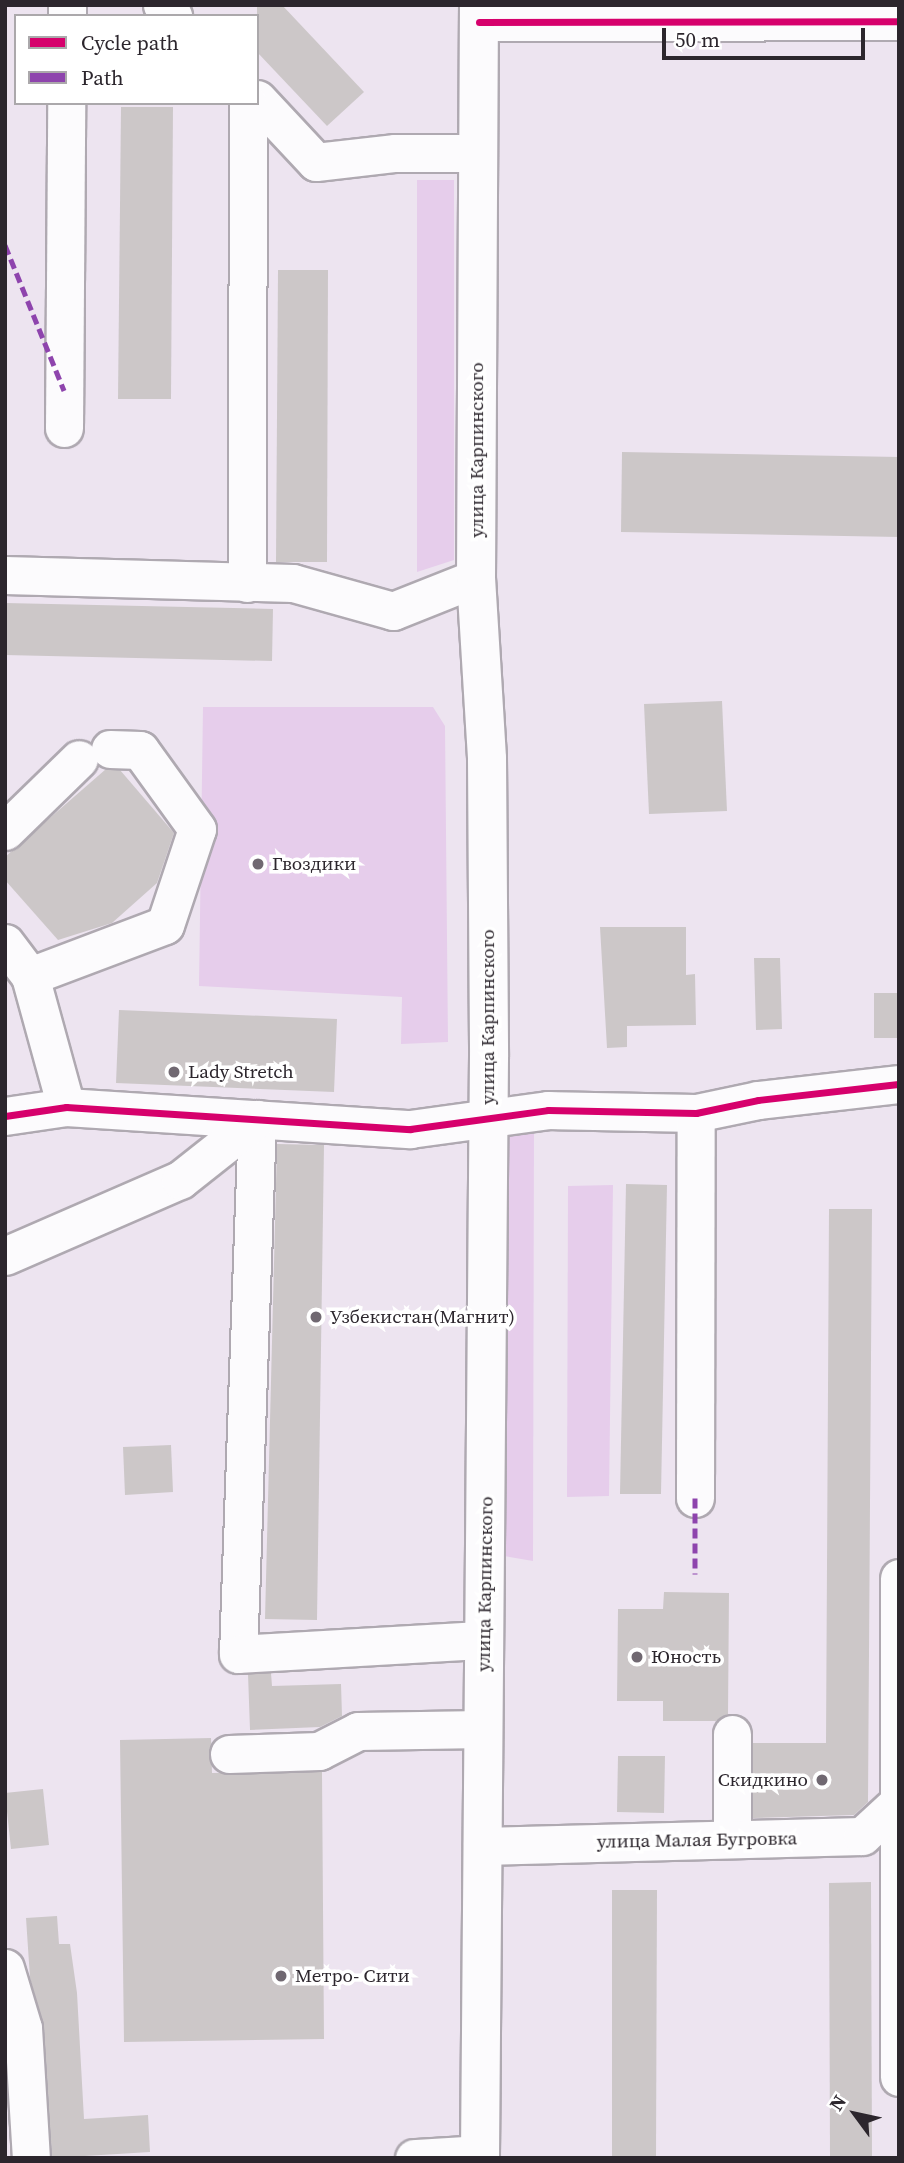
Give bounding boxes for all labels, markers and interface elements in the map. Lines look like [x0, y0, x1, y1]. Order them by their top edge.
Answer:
legend [14, 14, 259, 105]
scale bar [666, 14, 869, 58]
text: 50 m [675, 25, 720, 54]
text: Cycle path [81, 28, 179, 57]
text: Path [81, 63, 124, 92]
street label: улица Карпинского [466, 362, 488, 538]
place label: Гвоздики [272, 853, 356, 875]
marker: Гвоздики [250, 856, 266, 872]
street label: улица Карпинского [477, 929, 499, 1105]
place label: Lady Stretch [188, 1061, 294, 1083]
marker: Lady Stretch [166, 1064, 182, 1080]
place label: Узбекистан(Магнит) [330, 1306, 515, 1328]
marker: Узбекистан(Магнит) [308, 1309, 324, 1325]
street label: улица Карпинского [472, 1496, 498, 1672]
place label: Юность [651, 1646, 721, 1668]
marker: Юность [629, 1649, 645, 1665]
place label: Скидкино [718, 1769, 808, 1791]
marker: Скидкино [814, 1772, 830, 1788]
street label: улица Малая Бугровка [597, 1827, 797, 1853]
place label: Метро- Сити [295, 1965, 410, 1987]
marker: Метро- Сити [273, 1968, 289, 1984]
north arrow [820, 2079, 890, 2149]
text: N [823, 2090, 852, 2115]

